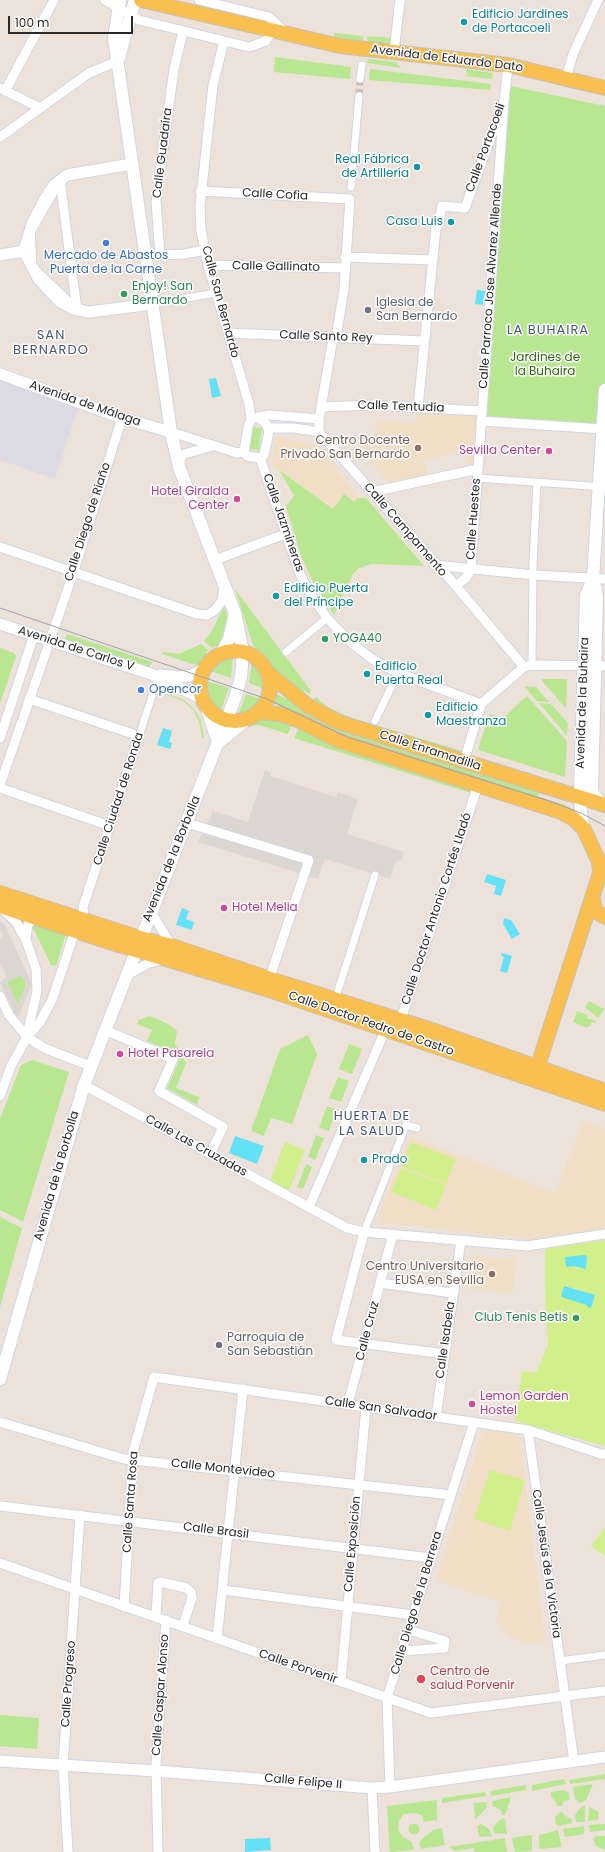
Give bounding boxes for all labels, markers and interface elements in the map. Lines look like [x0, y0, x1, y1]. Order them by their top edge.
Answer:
scale bar [10, 8, 135, 34]
place label: Edificio Jardines de Portacoeli [472, 8, 569, 36]
text: 100 m [15, 14, 49, 31]
marker: Edificio Jardines de Portacoeli [459, 17, 469, 27]
street label: Avenida de Eduardo Dato [370, 43, 524, 75]
street label: Calle Portacoeli [463, 101, 509, 195]
street label: Calle Guadaíra [150, 107, 176, 199]
place label: Real Fábrica de Artillería [335, 153, 409, 181]
marker: Real Fábrica de Artillería [412, 162, 422, 172]
street label: Calle Parroco Jose Alvarez Allende [477, 183, 505, 389]
street label: Calle Cofia [242, 186, 308, 204]
place label: Casa Luis [386, 215, 443, 229]
marker: Casa Luis [446, 217, 456, 227]
marker: Mercado de Abastos Puerta de la Carne [101, 238, 111, 248]
street label: Calle San Bernardo [198, 244, 242, 360]
place label: Mercado de Abastos Puerta de la Carne [44, 249, 168, 277]
street label: Calle Gallinato [232, 259, 320, 275]
place label: Enjoy! San Bernardo [132, 280, 193, 308]
marker: Enjoy! San Bernardo [119, 289, 129, 299]
place label: Iglesia de San Bernardo [376, 296, 457, 324]
marker: Iglesia de San Bernardo [363, 305, 373, 315]
district label: LA BUHAIRA [507, 323, 589, 339]
district label: SAN BERNARDO [13, 328, 89, 359]
street label: Calle Santo Rey [279, 328, 373, 346]
park label: Jardines de la Buhaira [510, 351, 580, 379]
street label: Avenida de Málaga [27, 378, 143, 430]
street label: Calle Tentudía [357, 398, 445, 416]
place label: Centro Docente Privado San Bernardo [280, 434, 410, 462]
marker: Centro Docente Privado San Bernardo [413, 443, 423, 453]
place label: Sevilla Center [459, 444, 541, 458]
marker: Sevilla Center [544, 446, 554, 456]
street label: Calle Diego de Riaño [62, 461, 114, 583]
street label: Calle Jazmineras [259, 472, 307, 574]
street label: Calle Huestes [464, 478, 484, 560]
street label: Calle Campamento [360, 480, 450, 580]
place label: Hotel Giralda Center [151, 485, 229, 513]
marker: Hotel Giralda Center [232, 494, 242, 504]
place label: Edificio Puerta del Príncipe [284, 582, 368, 610]
marker: Edificio Puerta del Príncipe [271, 591, 281, 601]
street label: Avenida de Carlos V [16, 623, 136, 675]
place label: YOGA40 [333, 632, 382, 646]
marker: YOGA40 [320, 634, 330, 644]
street label: Avenida de la Buhaira [574, 637, 592, 769]
place label: Edificio Puerta Real [375, 660, 443, 688]
marker: Edificio Puerta Real [362, 669, 372, 679]
place label: Opencor [149, 683, 201, 697]
marker: Opencor [136, 685, 146, 695]
place label: Edificio Maestranza [436, 701, 506, 729]
marker: Edificio Maestranza [423, 710, 433, 720]
street label: Calle Enramadilla [377, 728, 483, 774]
street label: Calle Ciudad de Ronda [91, 731, 147, 867]
street label: Avenida de la Borbolla [140, 794, 204, 924]
street label: Calle Doctor Antonio Cortés Lladó [399, 811, 475, 1007]
place label: Hotel Melia [232, 901, 298, 915]
marker: Hotel Melia [219, 903, 229, 913]
street label: Calle Doctor Pedro de Castro [286, 989, 456, 1059]
place label: Hotel Pasarela [128, 1047, 214, 1061]
marker: Hotel Pasarela [115, 1049, 125, 1059]
street label: Avenida de la Borbolla [32, 1109, 82, 1243]
district label: HUERTA DE LA SALUD [334, 1109, 410, 1140]
street label: Calle Las Cruzadas [143, 1112, 249, 1180]
place label: Prado [372, 1153, 407, 1167]
marker: Prado [359, 1155, 369, 1165]
place label: Centro Universitario EUSA en Sevilla [366, 1260, 484, 1288]
marker: Centro Universitario EUSA en Sevilla [487, 1269, 497, 1279]
street label: Calle Cruz [353, 1300, 383, 1362]
street label: Calle Isabela [433, 1300, 459, 1380]
place label: Club Tenis Betis [474, 1311, 568, 1325]
marker: Club Tenis Betis [571, 1313, 581, 1323]
place label: Parroquia de San Sebastián [227, 1331, 313, 1359]
marker: Parroquia de San Sebastián [214, 1340, 224, 1350]
place label: Lemon Garden Hostel [480, 1390, 569, 1418]
street label: Calle San Salvador [324, 1394, 438, 1424]
marker: Lemon Garden Hostel [467, 1399, 477, 1409]
street label: Calle Santa Rosa [120, 1451, 142, 1553]
street label: Calle Montevideo [170, 1456, 276, 1482]
street label: Calle Jesús de la Victoria [528, 1489, 564, 1639]
street label: Calle Exposición [342, 1495, 364, 1593]
street label: Calle Brasil [182, 1520, 250, 1542]
street label: Calle Diego de la Barrera [388, 1530, 446, 1676]
street label: Calle Gaspar Alonso [150, 1634, 172, 1756]
street label: Calle Progreso [59, 1640, 79, 1728]
street label: Calle Porvenir [257, 1647, 339, 1687]
place label: Centro de salud Porvenir [430, 1665, 515, 1693]
marker: Centro de salud Porvenir [415, 1673, 427, 1685]
street label: Calle Felipe II [264, 1771, 342, 1793]

